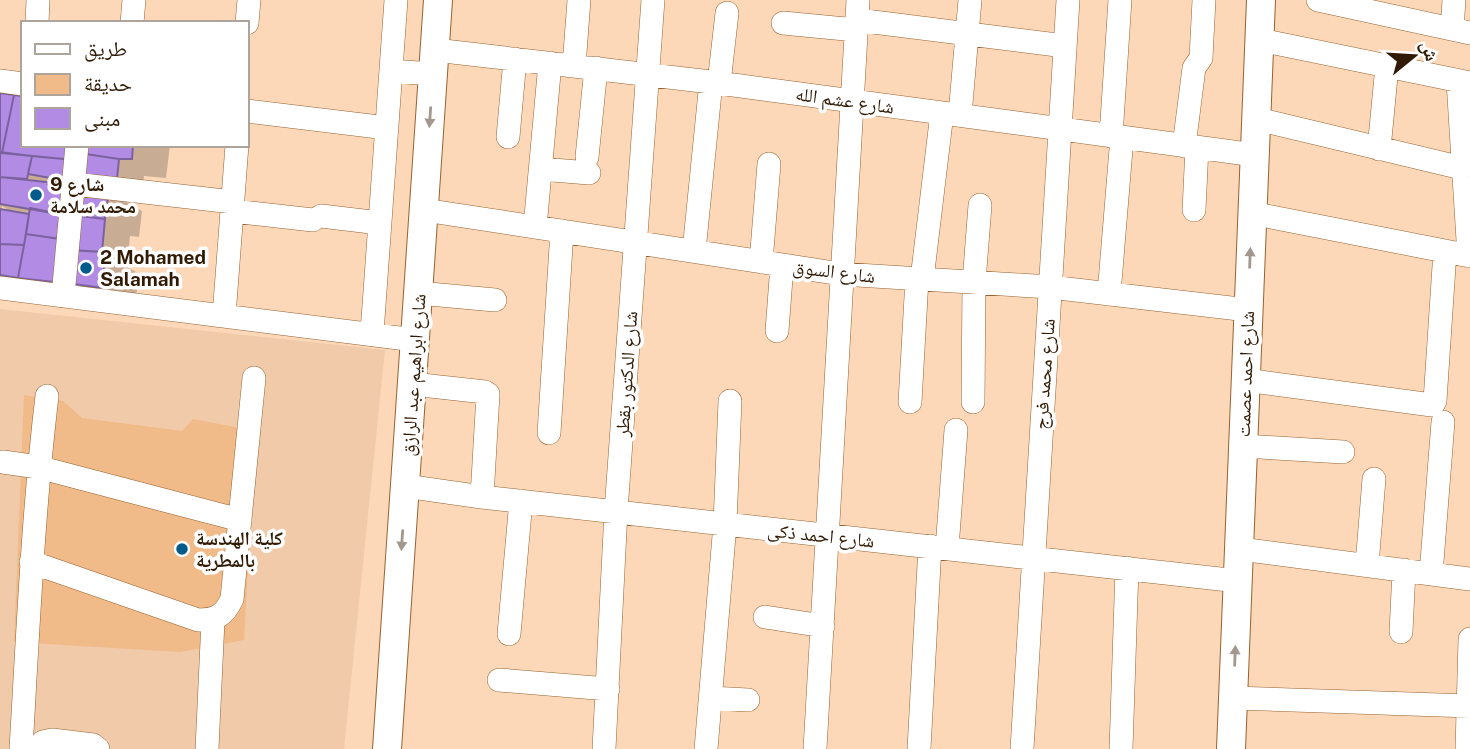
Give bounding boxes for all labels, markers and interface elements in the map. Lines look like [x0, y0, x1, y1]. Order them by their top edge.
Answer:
legend [21, 21, 248, 147]
north arrow [1379, 21, 1449, 91]
text: طريق [84, 36, 127, 62]
text: ش [1416, 38, 1444, 64]
text: حديقة [84, 71, 132, 96]
street label: شارع عشم الله [794, 82, 896, 120]
text: مبنى [84, 106, 120, 132]
one-way arrow [424, 106, 435, 128]
place label: 9 شارع محمد سلامة [50, 173, 136, 217]
marker: 9 شارع محمد سلامة [28, 187, 44, 203]
place label: 2 Mohamed Salamah [100, 246, 206, 290]
one-way arrow [1244, 246, 1255, 268]
street label: شارع السوق [791, 255, 877, 288]
marker: 2 Mohamed Salamah [78, 260, 94, 276]
street label: شارع ابراهيم عبد الرازق [396, 293, 432, 457]
street label: شارع الدكتور بقطر [611, 310, 642, 439]
street label: شارع احمد عصمت [1232, 310, 1259, 438]
street label: شارع محمد فرج [1029, 318, 1060, 430]
street label: شارع احمد ذكى [766, 518, 876, 553]
place label: كلية الهندسة بالمطرية [196, 527, 284, 572]
one-way arrow [396, 529, 407, 551]
marker: كلية الهندسة بالمطرية [174, 541, 190, 557]
one-way arrow [1229, 645, 1240, 667]

